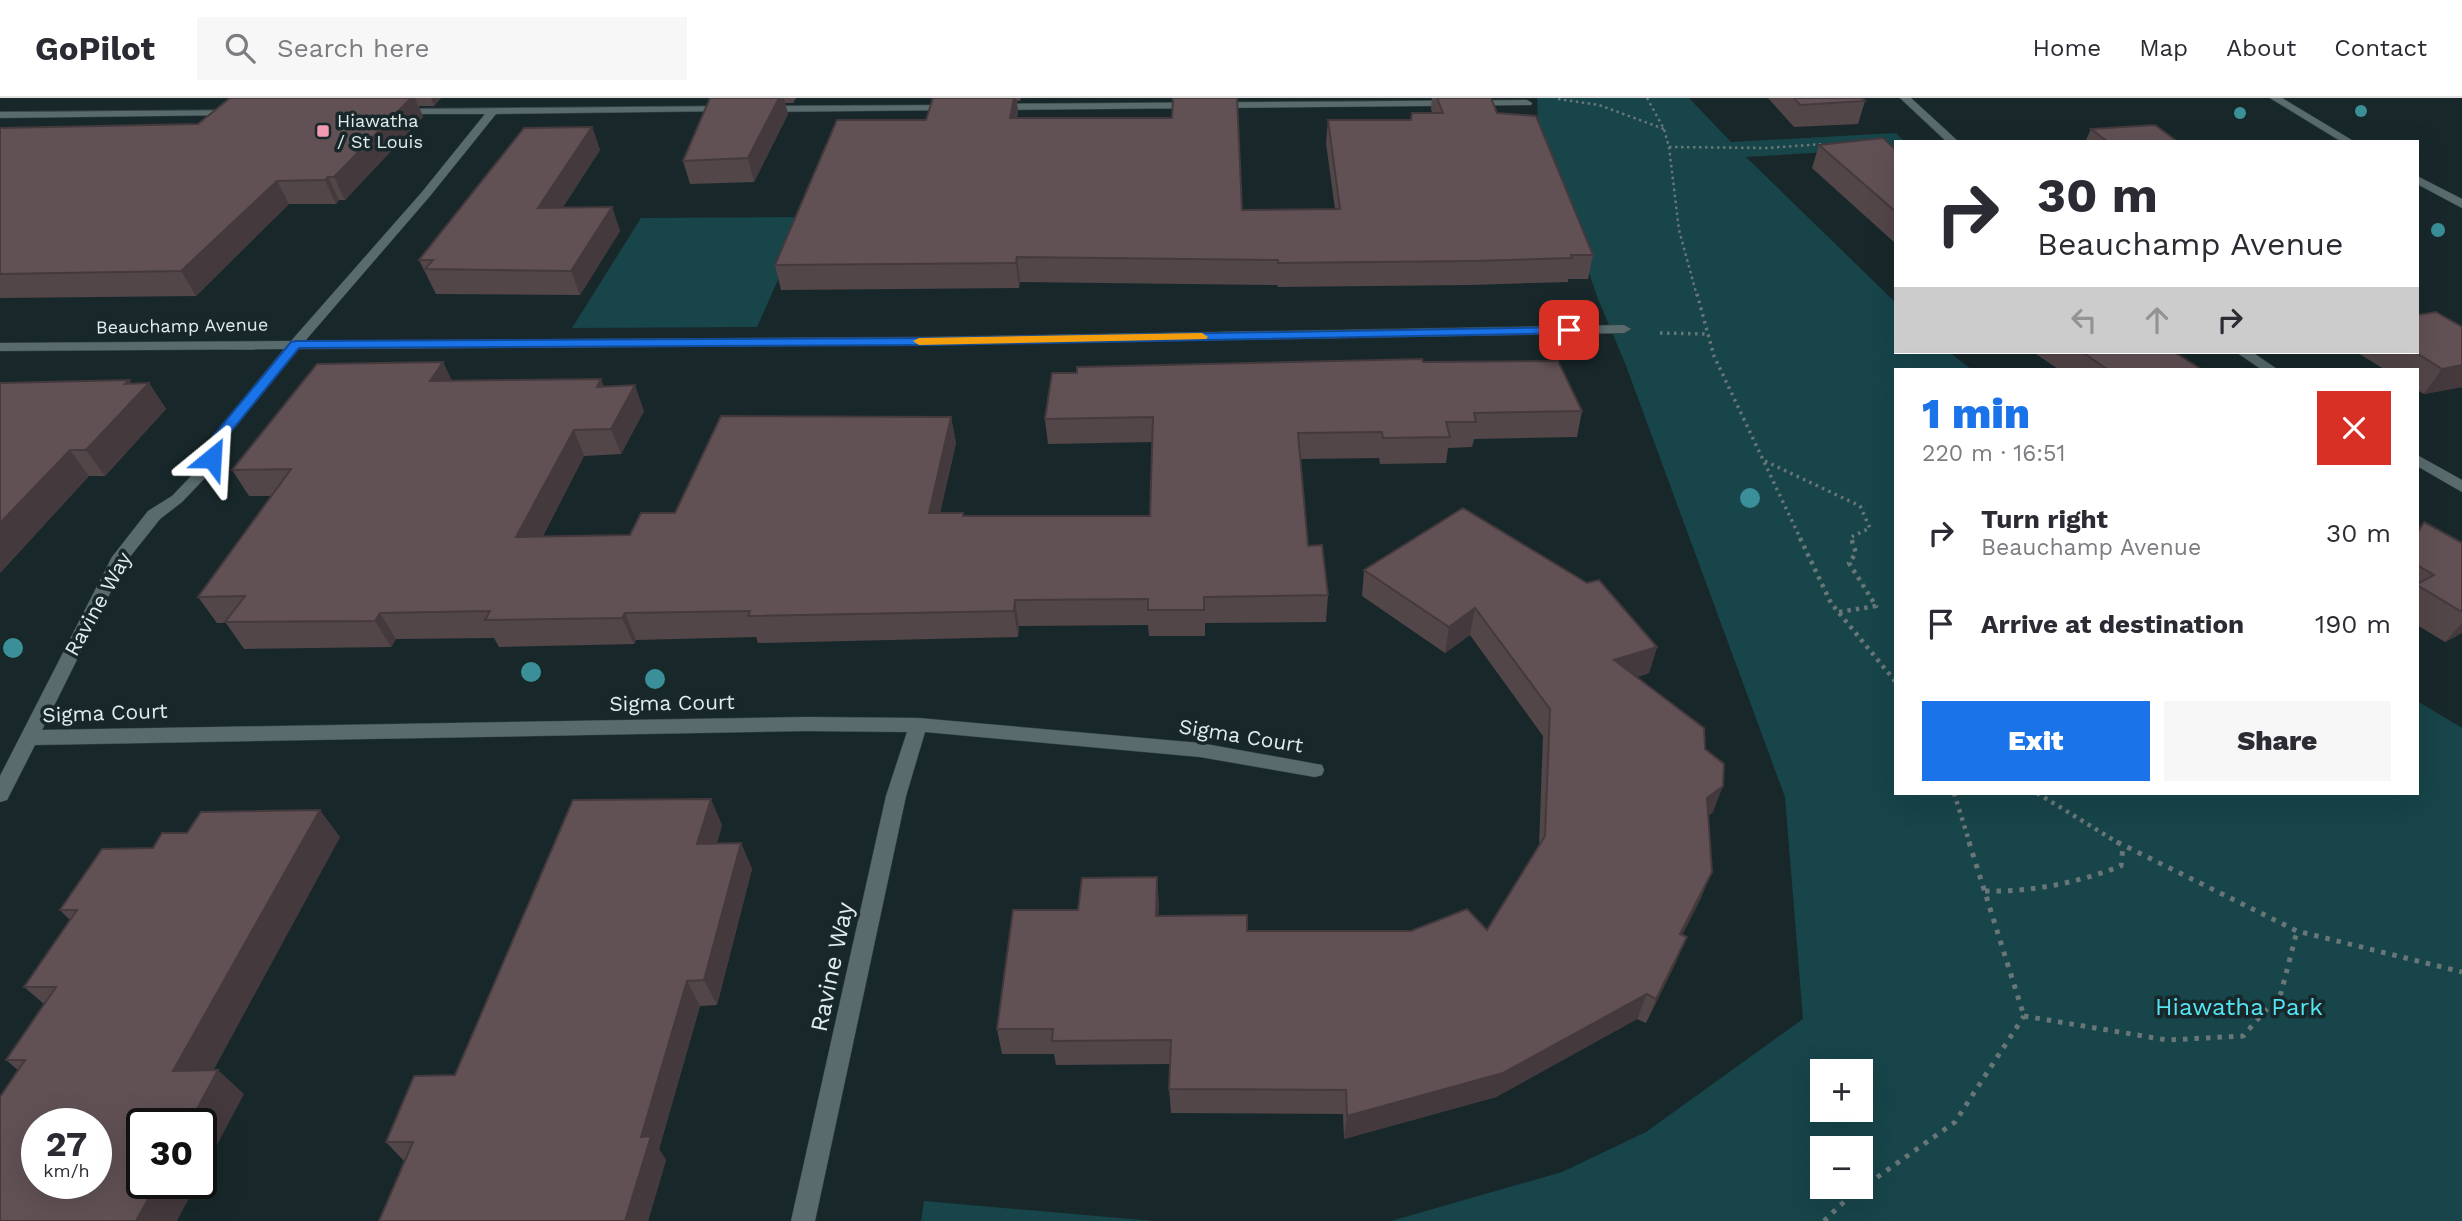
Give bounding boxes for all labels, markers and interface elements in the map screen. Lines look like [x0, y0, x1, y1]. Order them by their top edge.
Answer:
search box [197, 17, 687, 80]
text: GoPilot [35, 29, 155, 68]
icon: search [221, 29, 259, 67]
text: Search here [277, 33, 429, 63]
text: Home [2033, 34, 2101, 62]
text: Map [2139, 34, 2188, 62]
text: About [2226, 34, 2296, 62]
text: Contact [2334, 34, 2427, 62]
place label: Hiawatha / St Louis [337, 110, 423, 152]
marker: Hiawatha / St Louis [315, 123, 331, 139]
text: 30 m [2037, 166, 2158, 224]
icon: right [1922, 168, 2013, 259]
text: Beauchamp Avenue [2037, 225, 2343, 263]
pin [1539, 300, 1599, 360]
icon: left [2065, 301, 2103, 339]
icon: ahead [2138, 301, 2176, 339]
icon: right [2211, 301, 2249, 339]
icon: arrive [1550, 311, 1588, 349]
street label: Beauchamp Avenue [96, 313, 268, 338]
text: 1 min [1922, 389, 2030, 438]
button: close [2317, 391, 2391, 465]
position arrow [175, 421, 249, 495]
text: 220 m · 16:51 [1922, 440, 2065, 467]
text: Turn right [1981, 504, 2108, 534]
icon: right [1922, 514, 1960, 552]
text: 30 m [2326, 518, 2391, 548]
text: Beauchamp Avenue [1981, 534, 2201, 561]
street label: Ravine Way [59, 547, 137, 660]
icon: arrive [1922, 605, 1960, 643]
text: Arrive at destination [1981, 609, 2244, 639]
text: 190 m [2315, 609, 2391, 639]
street label: Sigma Court [609, 689, 735, 716]
street label: Sigma Court [42, 698, 168, 727]
button: Exit [1922, 701, 2150, 781]
button: Share [2164, 701, 2391, 781]
street label: Sigma Court [1177, 713, 1305, 758]
street label: Ravine Way [805, 899, 860, 1034]
park label: Hiawatha Park [2155, 993, 2323, 1021]
map controls [1810, 1059, 1873, 1199]
button: + [1810, 1059, 1873, 1122]
speed limit sign: 30 [126, 1108, 217, 1199]
text: 27 [46, 1123, 87, 1165]
button: − [1810, 1136, 1873, 1199]
text: km/h [43, 1160, 90, 1181]

